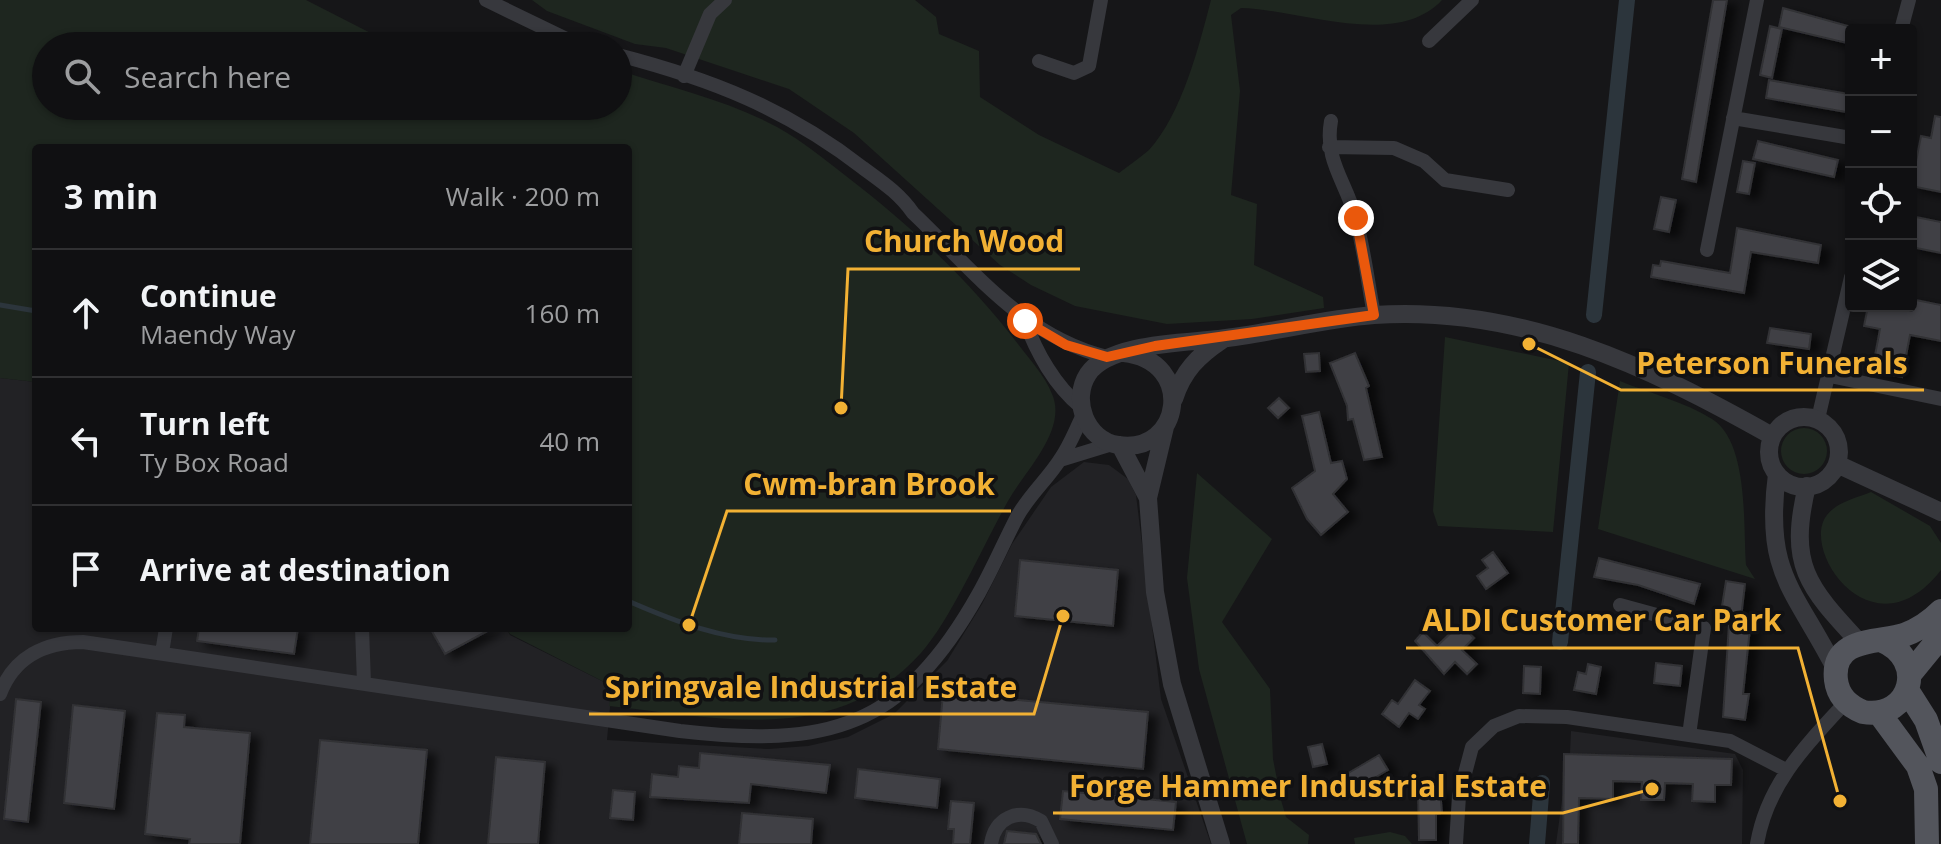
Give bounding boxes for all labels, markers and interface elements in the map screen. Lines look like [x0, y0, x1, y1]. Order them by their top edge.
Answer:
map controls [1845, 24, 1917, 312]
button: + [1845, 24, 1917, 96]
search box [32, 32, 632, 120]
icon: search [60, 54, 104, 98]
text: Search here [124, 56, 291, 97]
button: − [1845, 96, 1917, 168]
button: locate [1845, 168, 1917, 240]
text: 3 min [64, 173, 158, 219]
text: Walk · 200 m [446, 178, 600, 214]
route end [1338, 200, 1374, 236]
callout: Church Wood [848, 215, 1080, 269]
text: Church Wood [864, 220, 1064, 261]
button: layers [1845, 240, 1917, 312]
text: Continue [140, 275, 277, 316]
icon: ahead [64, 291, 108, 335]
text: 160 m [525, 295, 600, 331]
route start [1007, 303, 1043, 339]
text: Maendy Way [140, 316, 296, 352]
callout: Peterson Funerals [1621, 336, 1924, 390]
text: Peterson Funerals [1636, 342, 1908, 383]
text: Turn left [140, 403, 270, 444]
icon: left [64, 419, 108, 463]
text: 40 m [539, 423, 600, 459]
text: Ty Box Road [140, 444, 289, 480]
callout: Cwm-bran Brook [727, 457, 1011, 511]
text: Cwm-bran Brook [743, 463, 995, 504]
icon: arrive [64, 547, 108, 591]
text: Arrive at destination [140, 549, 451, 590]
callout: ALDI Customer Car Park [1406, 594, 1798, 648]
text: ALDI Customer Car Park [1422, 599, 1782, 640]
callout: Springvale Industrial Estate [589, 660, 1034, 714]
text: Springvale Industrial Estate [605, 666, 1017, 707]
callout: Forge Hammer Industrial Estate [1053, 759, 1563, 813]
text: Forge Hammer Industrial Estate [1069, 765, 1547, 806]

